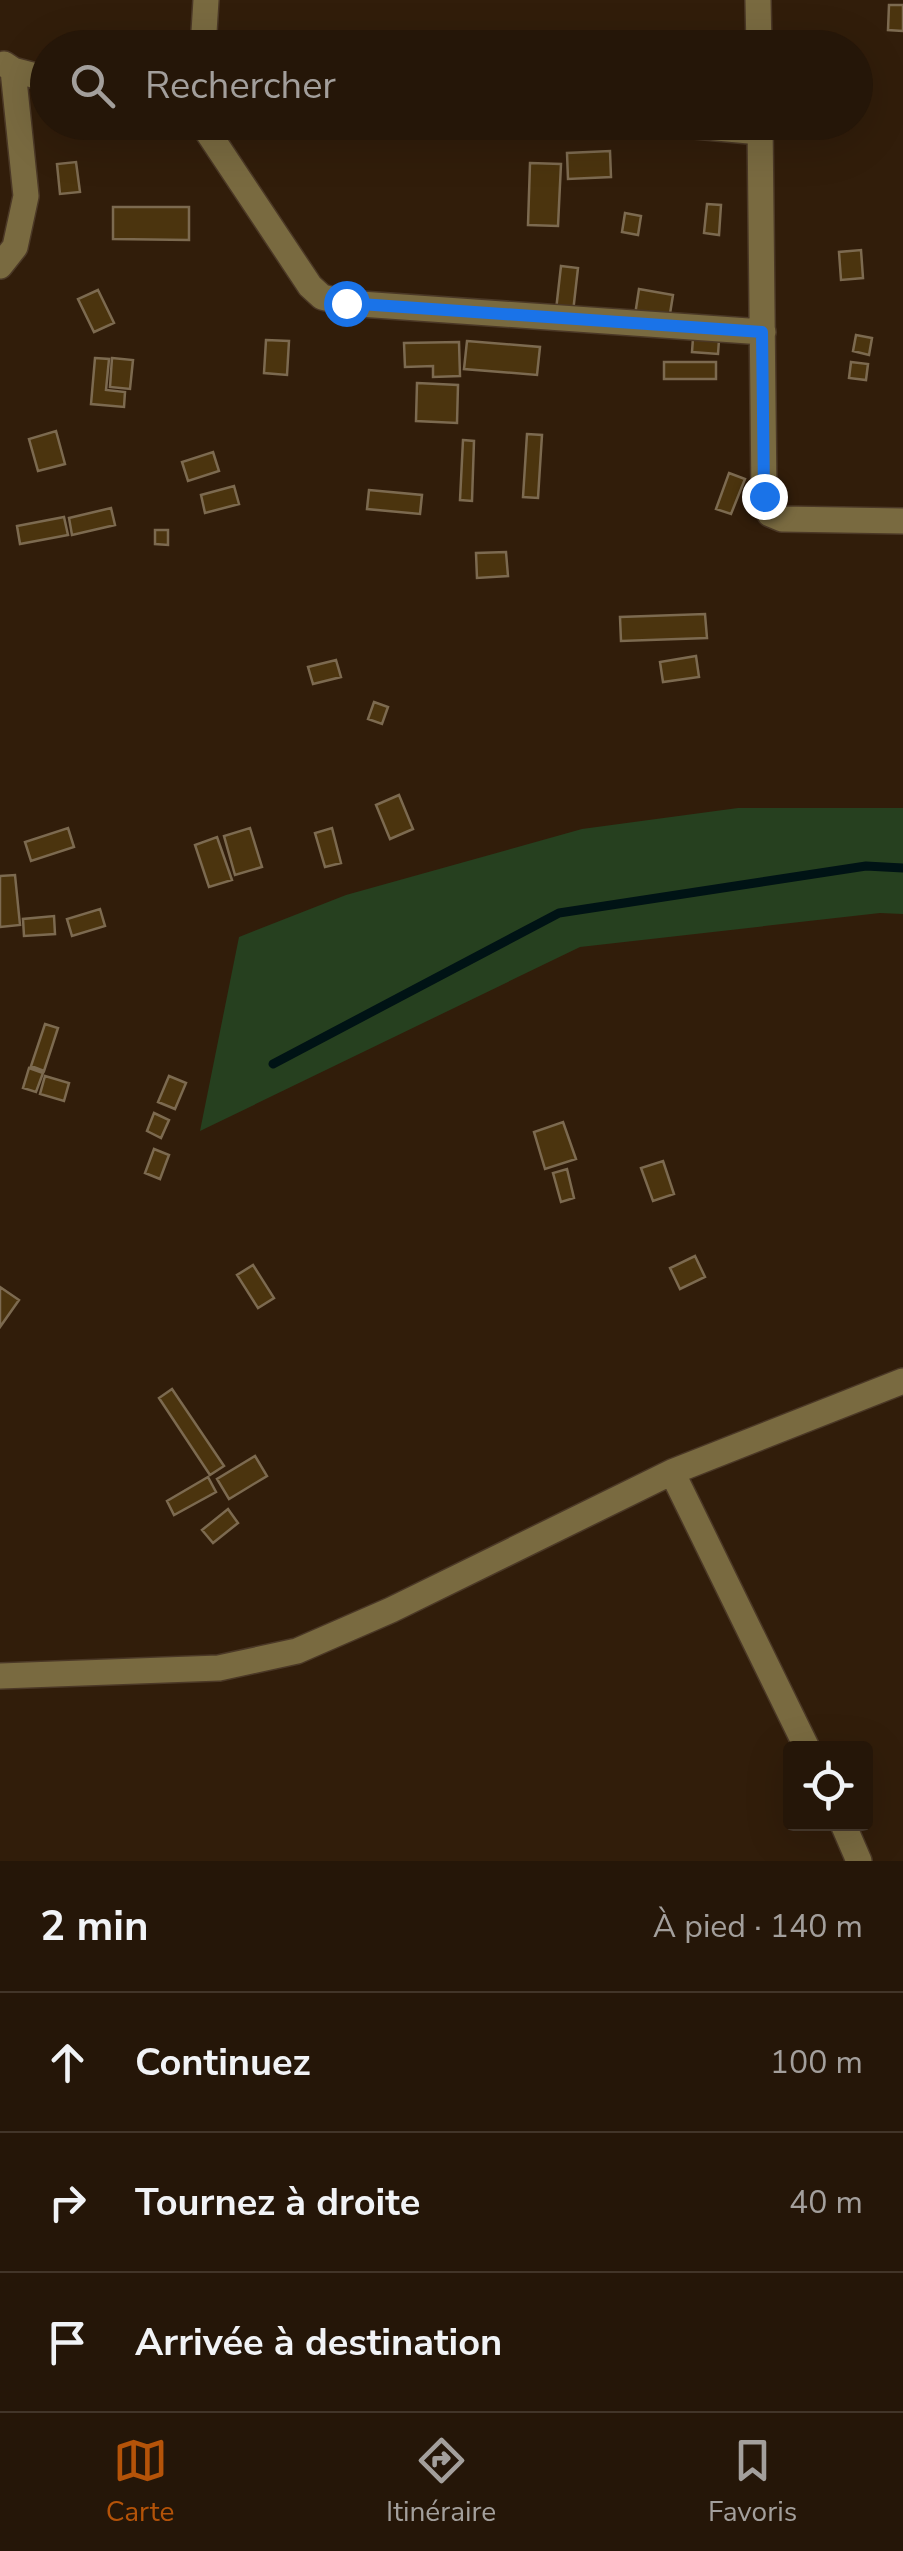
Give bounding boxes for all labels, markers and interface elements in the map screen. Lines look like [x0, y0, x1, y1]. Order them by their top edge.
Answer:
search box [30, 30, 873, 140]
icon: search [65, 58, 120, 113]
text: Rechercher [145, 60, 336, 111]
route start [324, 281, 370, 327]
route end [742, 474, 788, 520]
map controls [783, 1741, 873, 1831]
button: locate [783, 1741, 873, 1831]
text: 2 min [40, 1898, 149, 1955]
text: À pied · 140 m [653, 1905, 863, 1948]
icon: ahead [40, 2035, 95, 2090]
text: Continuez [135, 2037, 310, 2088]
text: 100 m [770, 2041, 863, 2084]
icon: right [40, 2175, 95, 2230]
text: Tournez à droite [135, 2177, 420, 2228]
text: 40 m [789, 2181, 863, 2224]
icon: arrive [40, 2315, 95, 2370]
text: Arrivée à destination [135, 2317, 502, 2368]
tab: Carte [106, 2433, 174, 2531]
tab: Itinéraire [386, 2433, 496, 2531]
tab: Favoris [708, 2433, 797, 2531]

